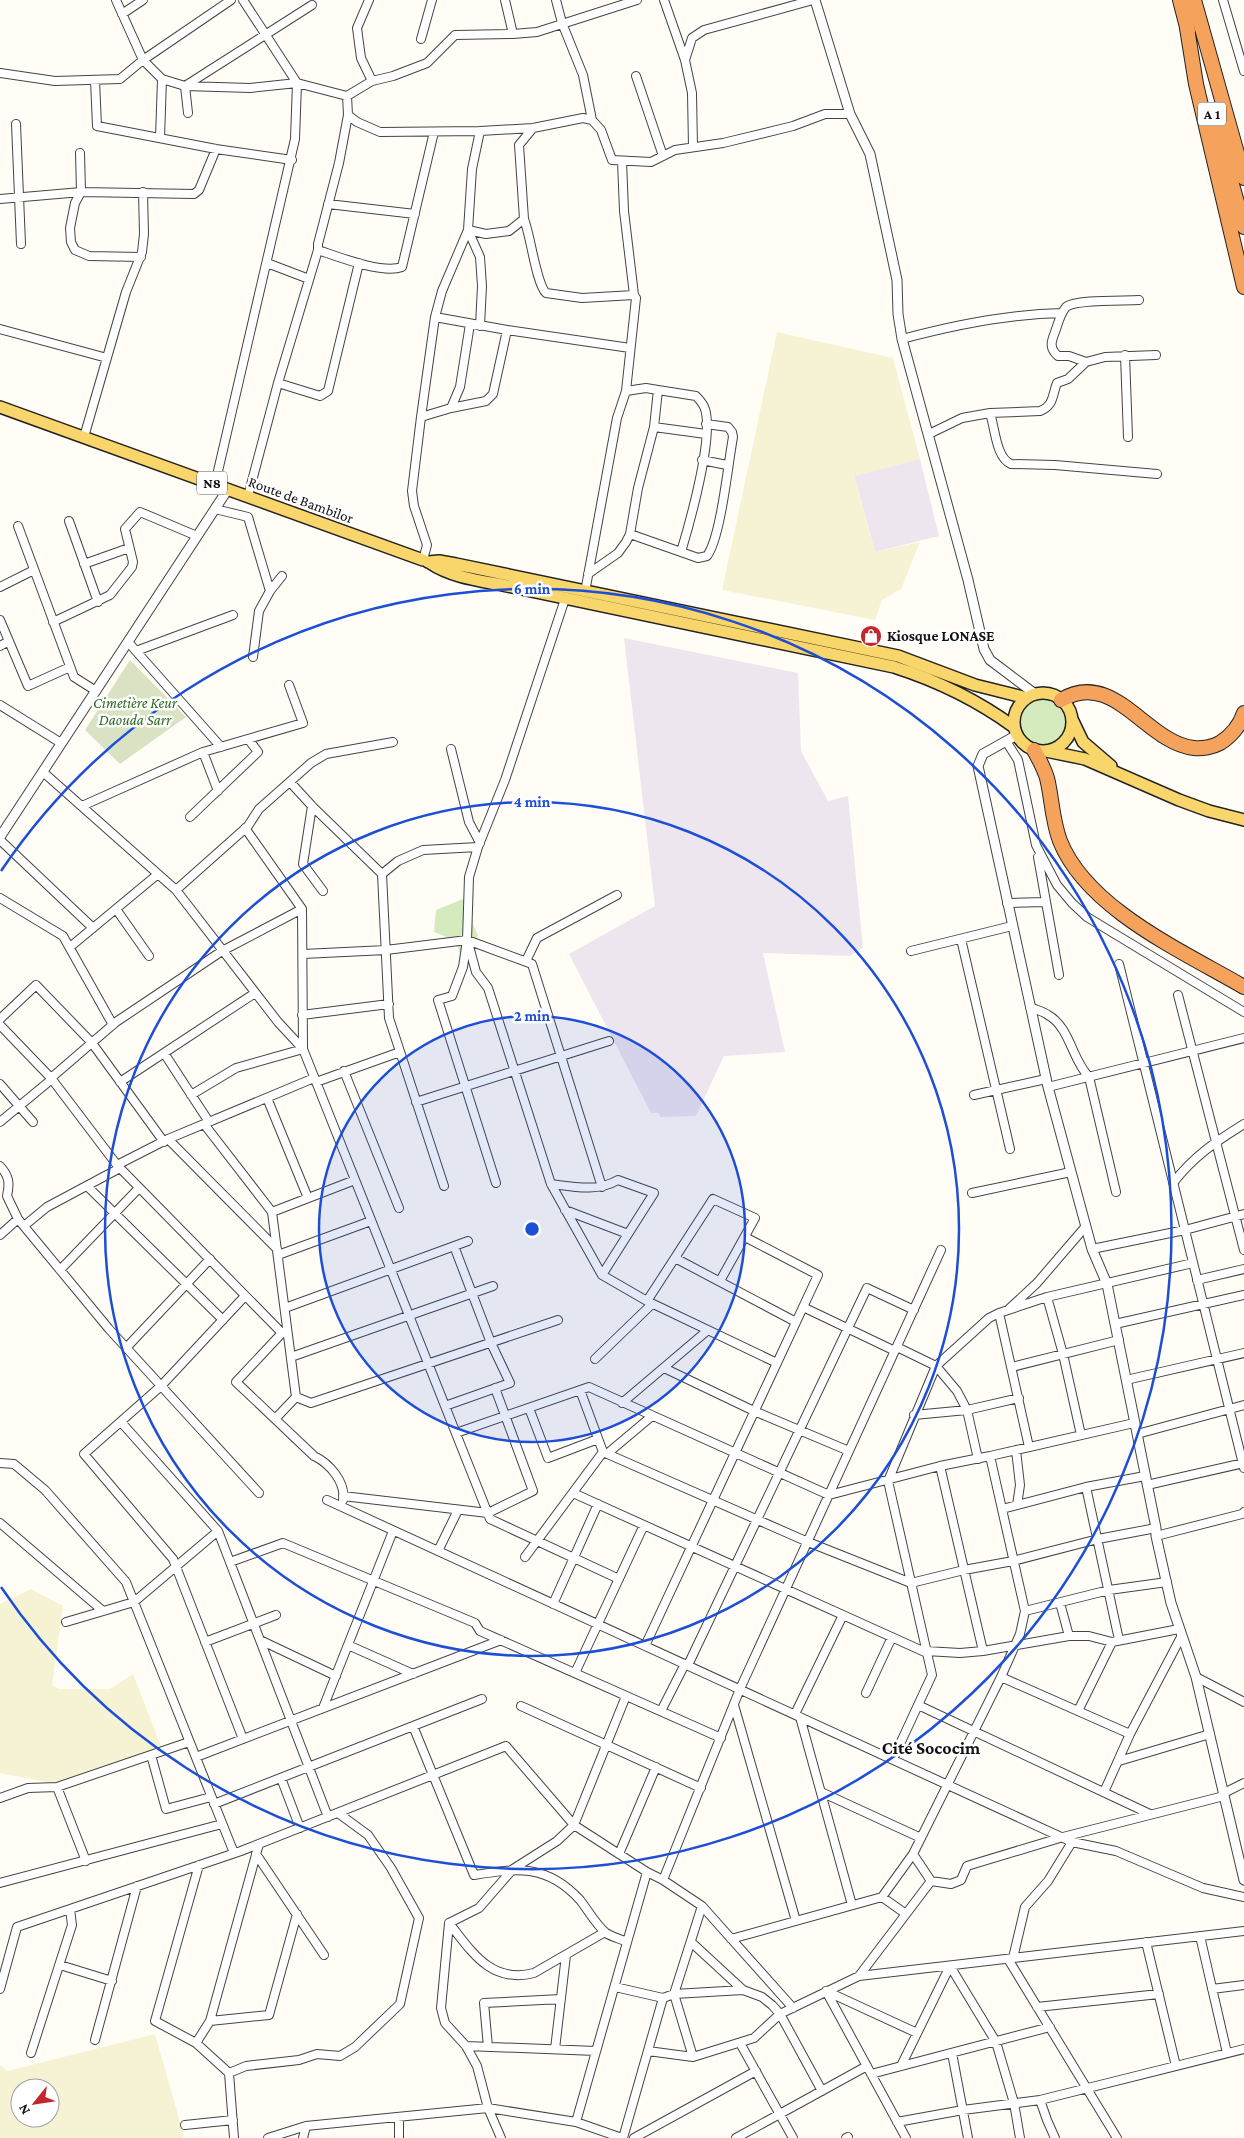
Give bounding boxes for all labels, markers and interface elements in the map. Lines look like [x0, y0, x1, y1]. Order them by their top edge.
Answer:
road number: A 1 [1198, 102, 1226, 126]
road number: N8 [197, 472, 227, 494]
street label: Route de Bambilor [246, 474, 356, 527]
text: 6 min [514, 581, 551, 597]
shop icon: Kiosque LONASE [859, 624, 883, 648]
place label: Kiosque LONASE [887, 628, 995, 644]
park label: Cimetière Keur Daouda Sarr [93, 695, 178, 728]
text: 4 min [514, 794, 551, 810]
text: 2 min [514, 1008, 550, 1024]
centre of rings [523, 1220, 541, 1238]
district label: Cité Sococim [882, 1738, 981, 1758]
north arrow [10, 2078, 60, 2128]
text: N [14, 2101, 33, 2118]

